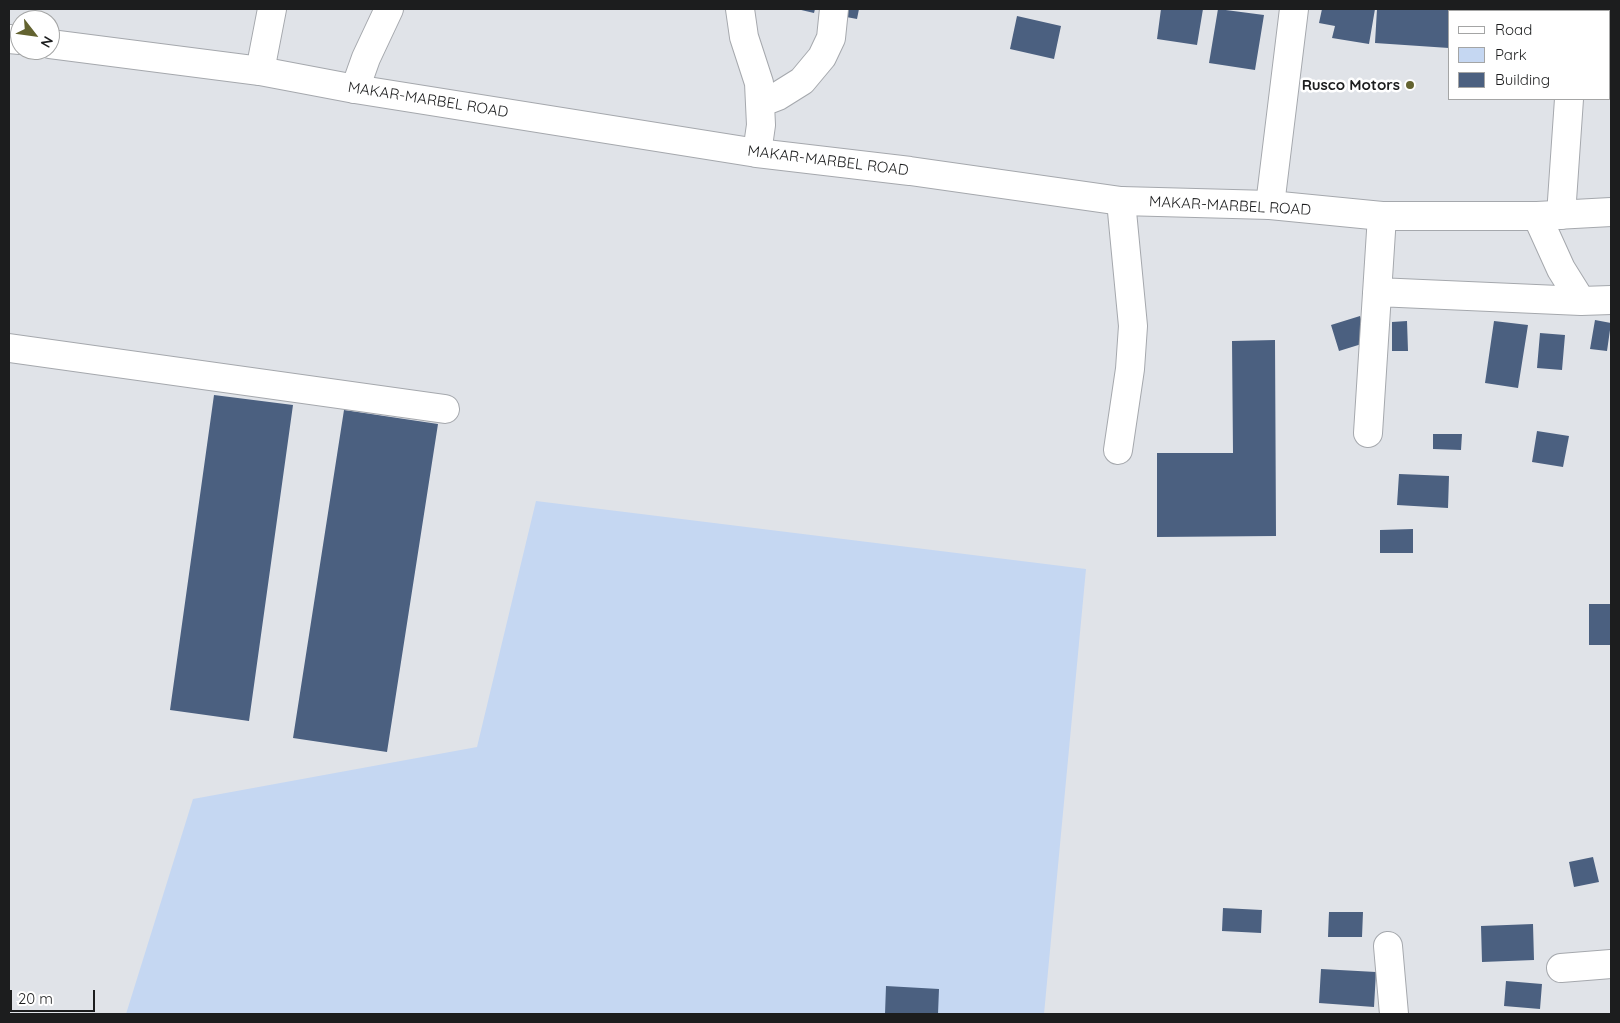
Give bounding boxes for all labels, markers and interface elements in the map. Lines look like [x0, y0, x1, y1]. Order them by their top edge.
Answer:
north arrow [10, 10, 60, 60]
legend [1448, 10, 1610, 100]
text: Road [1495, 20, 1532, 39]
text: N [37, 33, 57, 51]
text: Park [1495, 45, 1527, 64]
text: Building [1495, 70, 1550, 89]
place label: Rusco Motors [1302, 76, 1400, 94]
street label: MAKAR-MARBEL ROAD [347, 78, 509, 122]
marker: Rusco Motors [1404, 79, 1416, 91]
street label: MAKAR-MARBEL ROAD [746, 142, 910, 180]
street label: MAKAR-MARBEL ROAD [1149, 193, 1311, 219]
scale bar [12, 980, 98, 1012]
text: 20 m [18, 989, 53, 1008]

